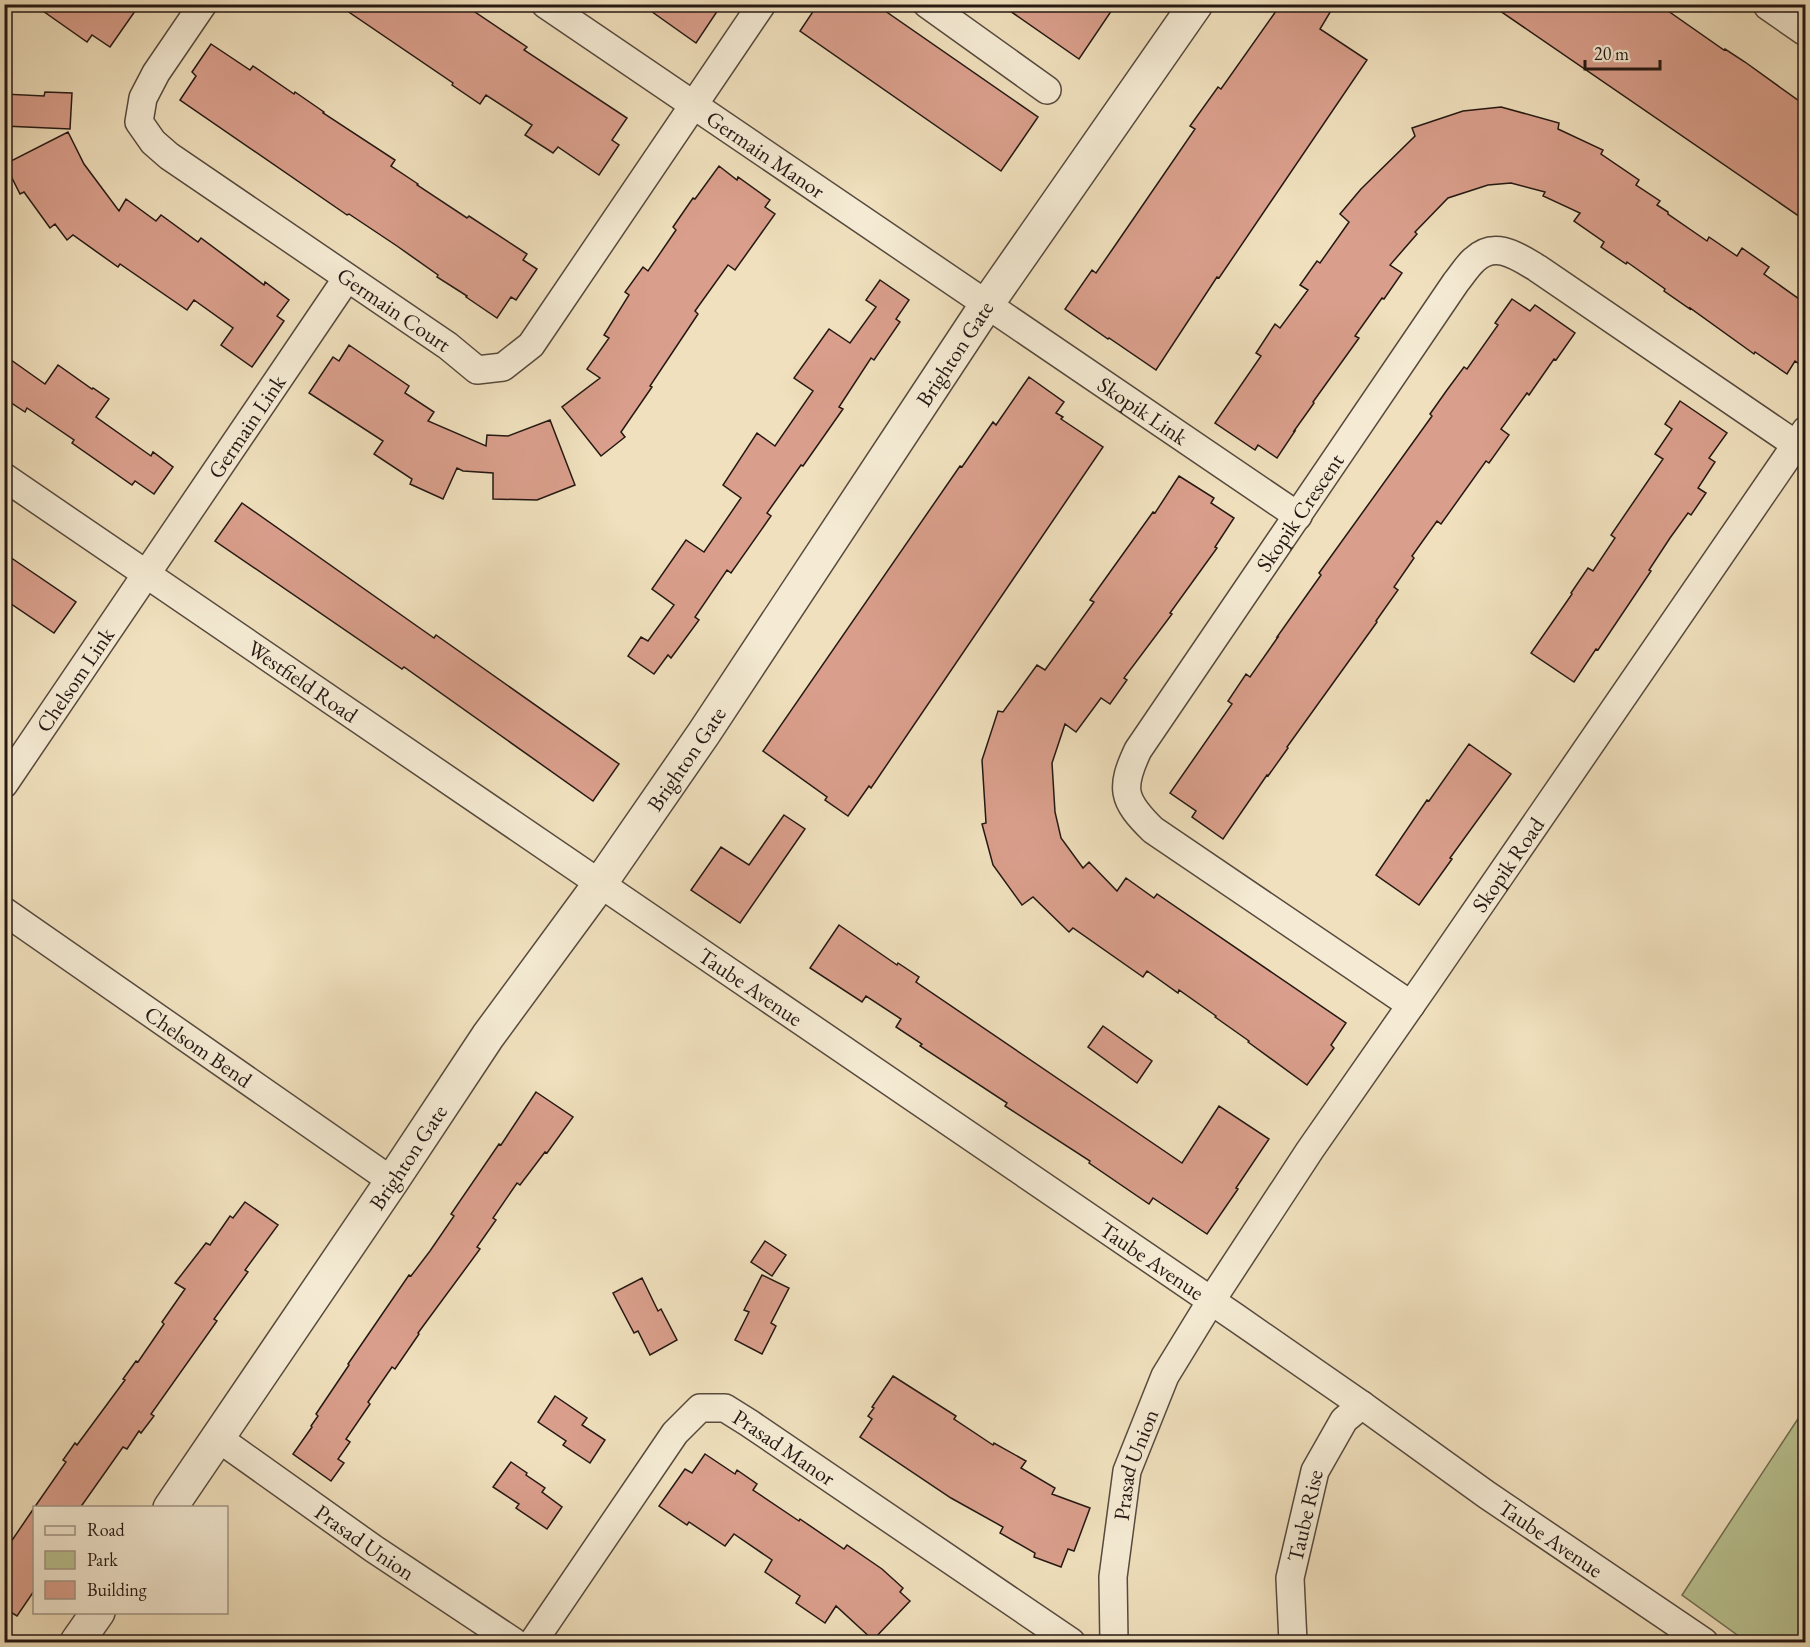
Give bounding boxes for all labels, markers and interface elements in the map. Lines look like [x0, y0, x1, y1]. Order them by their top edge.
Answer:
scale bar [1585, 33, 1660, 71]
text: 20 m [1594, 42, 1629, 65]
street label: Germain Manor [701, 104, 831, 206]
street label: Germain Court [331, 261, 456, 359]
street label: Brighton Gate [909, 295, 1000, 412]
street label: Germain Link [201, 369, 293, 484]
street label: Skopik Link [1092, 370, 1194, 452]
street label: Skopik Crescent [1249, 448, 1351, 577]
street label: Chelsom Link [29, 621, 121, 738]
street label: Westfield Road [242, 634, 364, 730]
street label: Brighton Gate [640, 701, 733, 817]
street label: Skopik Road [1465, 811, 1551, 918]
street label: Taube Avenue [693, 941, 809, 1033]
street label: Chelsom Bend [139, 999, 258, 1095]
street label: Brighton Gate [363, 1099, 454, 1216]
street label: Taube Avenue [1094, 1215, 1210, 1307]
street label: Prasad Manor [727, 1403, 841, 1493]
street label: Prasad Union [1107, 1404, 1166, 1522]
street label: Taube Rise [1280, 1466, 1330, 1565]
street label: Taube Avenue [1493, 1493, 1609, 1585]
street label: Prasad Union [309, 1497, 421, 1587]
legend [33, 1506, 228, 1614]
text: Road [87, 1518, 126, 1541]
text: Park [87, 1548, 118, 1571]
text: Building [87, 1578, 147, 1601]

